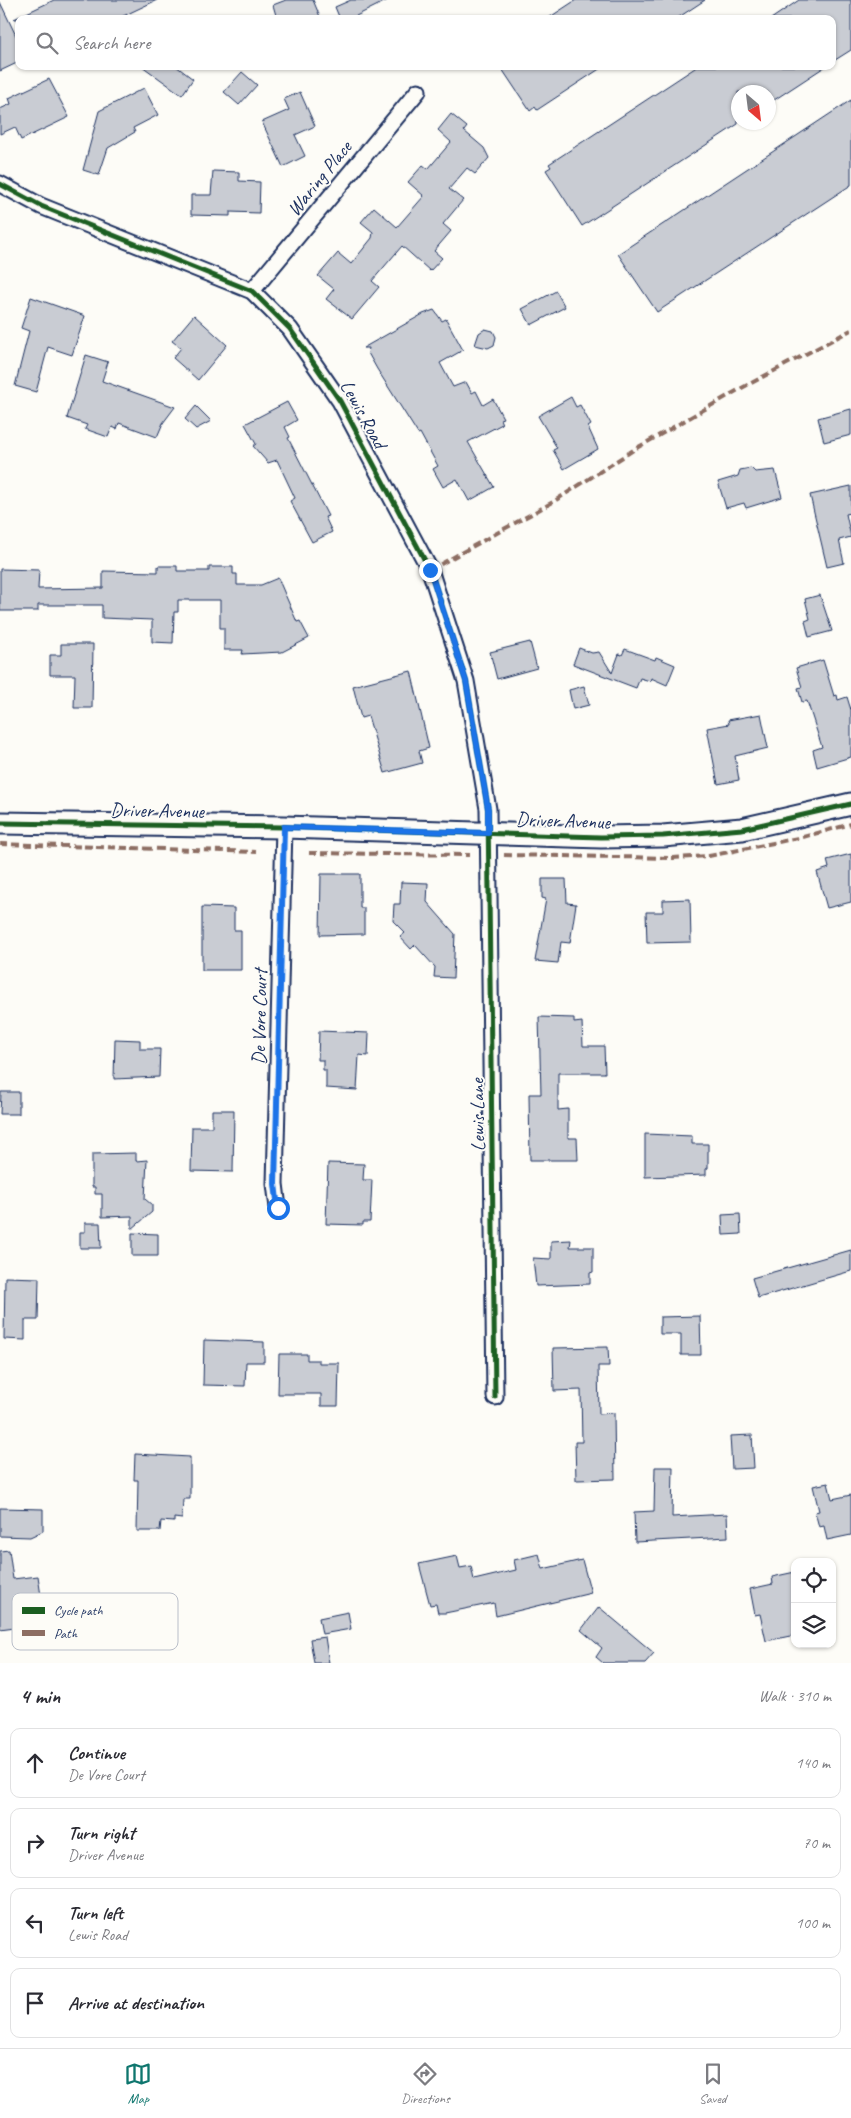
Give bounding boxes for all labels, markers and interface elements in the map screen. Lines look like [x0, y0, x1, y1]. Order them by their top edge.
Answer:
search box [15, 15, 836, 70]
icon: search [33, 29, 61, 57]
text: Search here [73, 31, 150, 55]
north arrow [731, 85, 776, 130]
street label: Waring Place [281, 134, 358, 221]
street label: Lewis Road [335, 376, 394, 456]
route end [419, 559, 442, 582]
street label: Driver Avenue [110, 797, 206, 824]
street label: Driver Avenue [516, 806, 612, 835]
street label: De Vore Court [246, 966, 273, 1065]
street label: Lewis Lane [464, 1077, 491, 1152]
route start [267, 1197, 290, 1220]
map controls [791, 1558, 836, 1648]
button: locate [791, 1558, 836, 1603]
legend [12, 1593, 178, 1650]
text: Cycle path [54, 1602, 103, 1619]
button: layers [791, 1603, 836, 1648]
text: Path [54, 1625, 78, 1642]
text: 4 min [20, 1683, 60, 1709]
text: Walk · 310 m [759, 1686, 831, 1706]
text: Continue [68, 1741, 125, 1765]
icon: ahead [21, 1749, 49, 1777]
text: 140 m [796, 1753, 830, 1773]
text: De Vore Court [68, 1765, 145, 1785]
text: Turn right [68, 1821, 135, 1845]
icon: right [21, 1829, 49, 1857]
text: 70 m [803, 1833, 830, 1853]
text: Driver Avenue [68, 1845, 143, 1865]
text: Turn left [68, 1901, 123, 1925]
icon: left [21, 1909, 49, 1937]
text: 100 m [796, 1913, 830, 1933]
text: Lewis Road [68, 1925, 128, 1945]
icon: arrive [21, 1989, 49, 2017]
text: Arrive at destination [68, 1991, 204, 2015]
tab: Map [124, 2060, 152, 2107]
tab: Directions [401, 2060, 450, 2107]
tab: Saved [699, 2060, 727, 2107]

